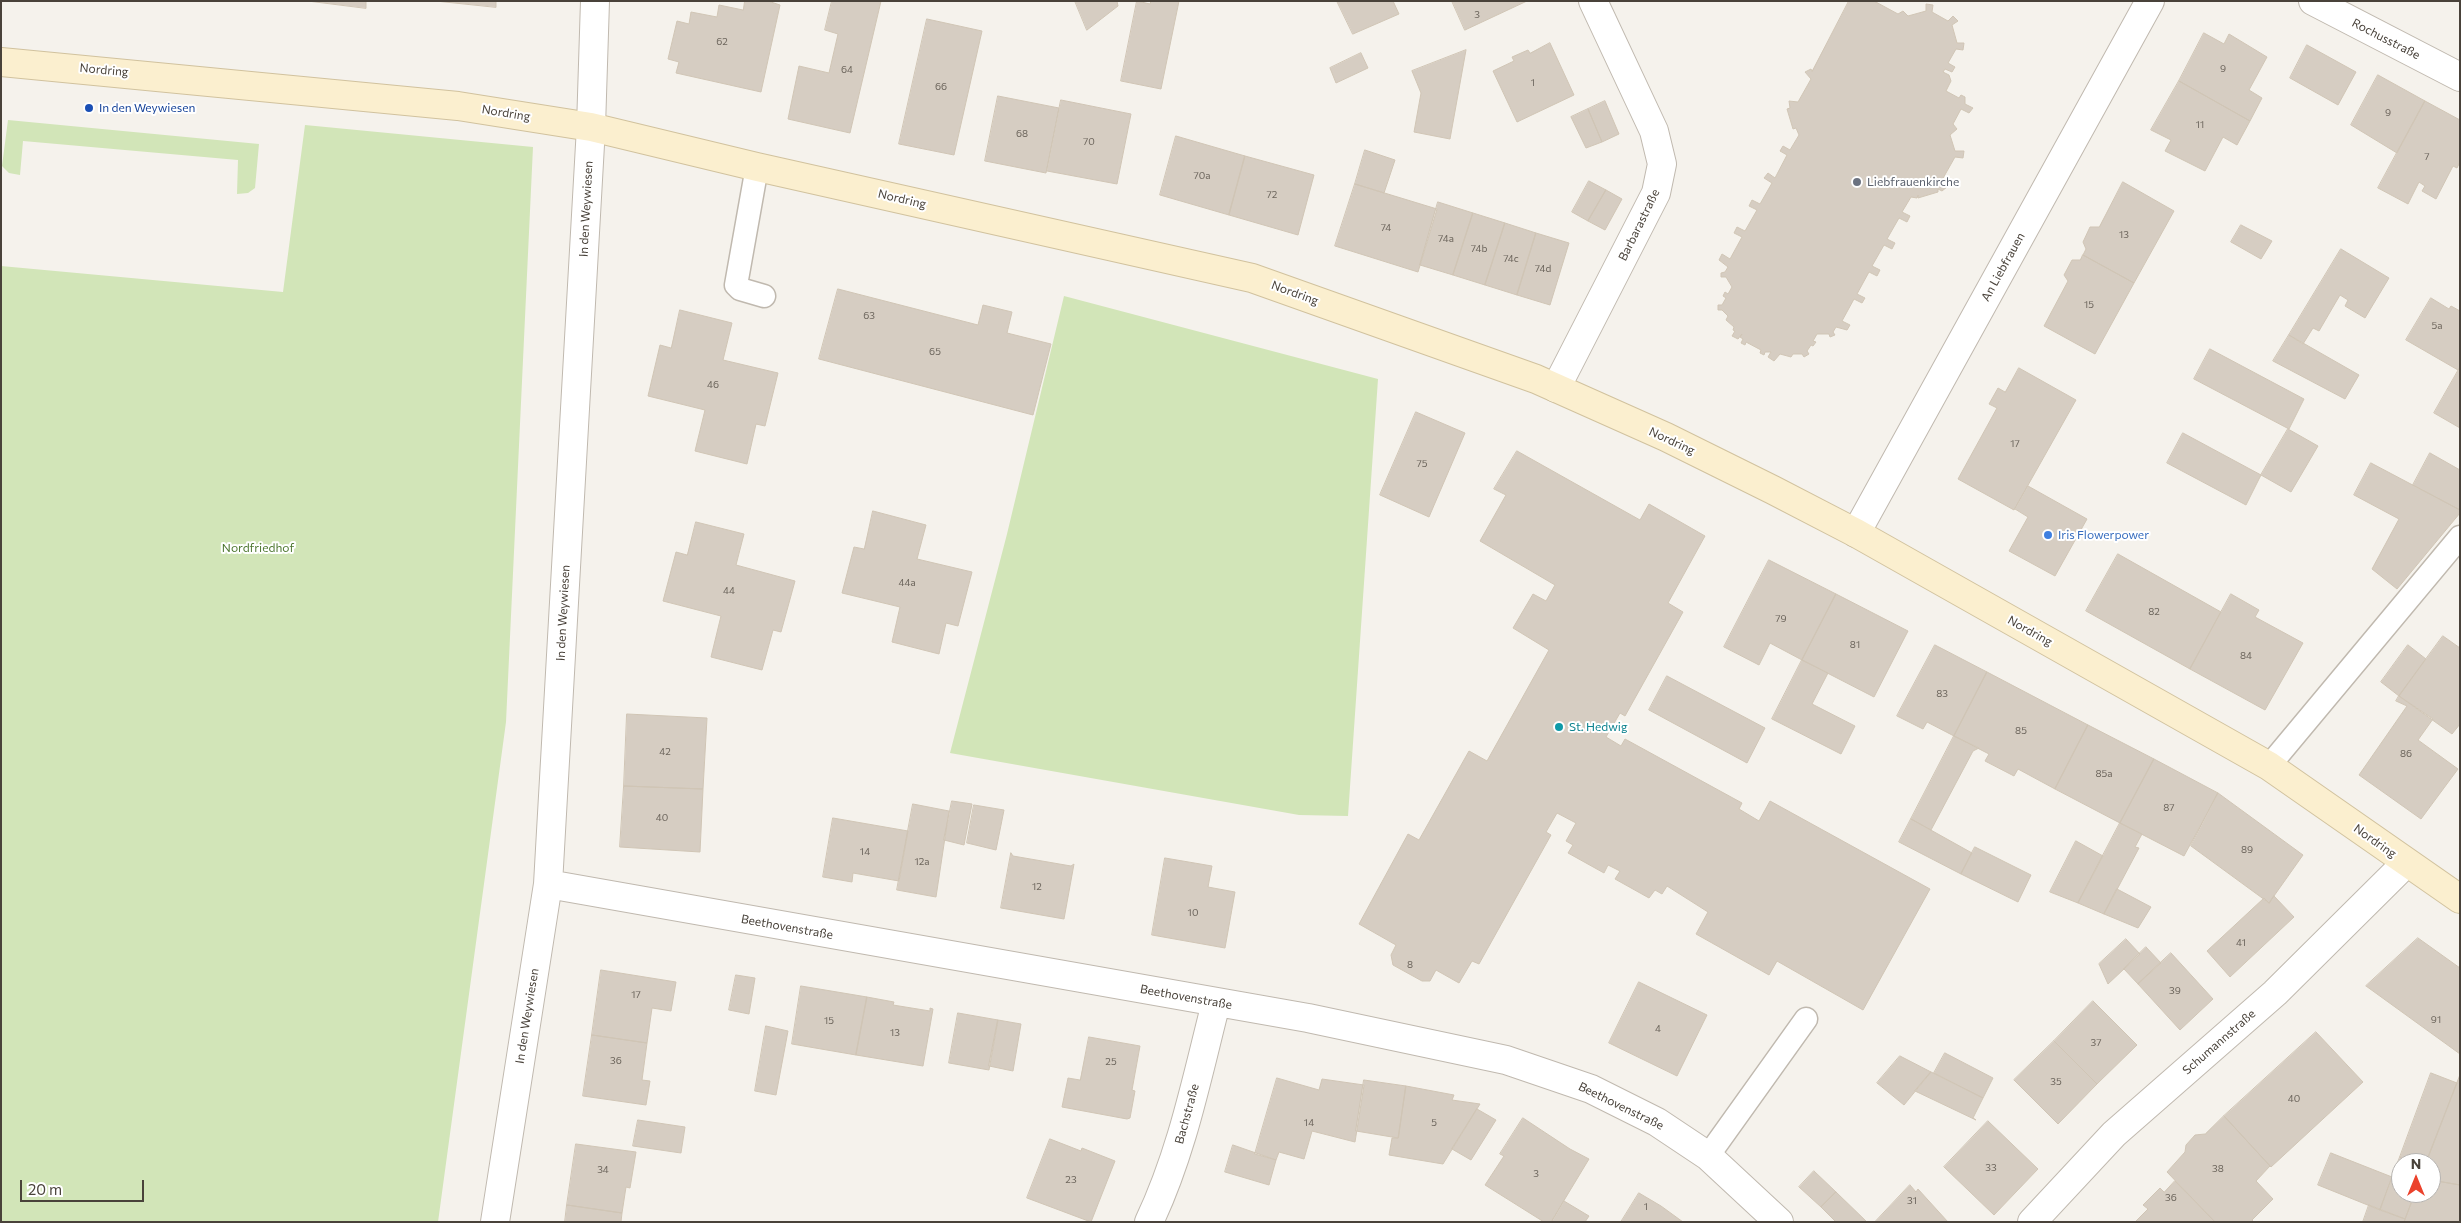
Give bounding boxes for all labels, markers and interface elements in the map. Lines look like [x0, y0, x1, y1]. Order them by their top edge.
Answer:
house number: 3 [1474, 9, 1480, 21]
street label: Rochusstraße [2349, 16, 2423, 62]
house number: 62 [716, 36, 728, 48]
street label: Nordring [79, 61, 129, 79]
house number: 9 [2220, 63, 2226, 75]
house number: 64 [841, 64, 853, 76]
house number: 1 [1531, 77, 1535, 89]
house number: 66 [935, 81, 947, 93]
place label: In den Weywiesen [99, 101, 195, 115]
marker: In den Weywiesen [83, 102, 95, 114]
street label: Nordring [481, 102, 531, 124]
house number: 9 [2385, 107, 2391, 119]
house number: 11 [2196, 119, 2204, 131]
house number: 68 [1016, 128, 1028, 140]
house number: 70 [1083, 136, 1095, 148]
house number: 7 [2424, 151, 2430, 163]
street label: In den Weywiesen [576, 160, 596, 258]
house number: 70a [1193, 170, 1211, 182]
place label: Liebfrauenkirche [1867, 175, 1959, 189]
marker: Liebfrauenkirche [1851, 176, 1863, 188]
street label: Nordring [877, 186, 927, 212]
street label: Barbarastraße [1615, 187, 1663, 263]
house number: 72 [1267, 189, 1277, 201]
house number: 74 [1381, 222, 1391, 234]
house number: 13 [2119, 229, 2129, 241]
street label: An Liebfrauen [1978, 230, 2028, 304]
house number: 74a [1438, 233, 1454, 245]
house number: 74b [1471, 243, 1487, 255]
house number: 74c [1503, 253, 1519, 265]
house number: 74d [1535, 263, 1551, 275]
street label: Nordring [1270, 278, 1320, 308]
house number: 15 [2084, 299, 2094, 311]
house number: 63 [863, 310, 875, 322]
house number: 5a [2432, 320, 2442, 332]
house number: 65 [929, 346, 941, 358]
house number: 46 [707, 379, 719, 391]
street label: Nordring [1647, 424, 1697, 458]
house number: 17 [2010, 438, 2020, 450]
house number: 75 [1417, 458, 1427, 470]
place label: Iris Flowerpower [2058, 528, 2149, 542]
marker: Iris Flowerpower [2042, 529, 2054, 541]
park label: Nordfriedhof [222, 541, 294, 555]
street label: In den Weywiesen [553, 564, 573, 662]
house number: 44a [898, 577, 916, 589]
house number: 44 [723, 585, 735, 597]
house number: 82 [2148, 606, 2160, 618]
house number: 79 [1775, 613, 1787, 625]
street label: Nordring [2005, 613, 2055, 649]
house number: 81 [1850, 639, 1860, 651]
house number: 84 [2240, 650, 2252, 662]
house number: 83 [1936, 688, 1948, 700]
place label: St. Hedwig [1569, 720, 1627, 734]
marker: St. Hedwig [1553, 721, 1565, 733]
house number: 85 [2015, 725, 2027, 737]
house number: 42 [659, 746, 671, 758]
house number: 86 [2400, 748, 2412, 760]
house number: 85a [2095, 768, 2113, 780]
house number: 87 [2163, 802, 2175, 814]
house number: 40 [656, 812, 668, 824]
street label: Nordring [2351, 821, 2399, 861]
house number: 89 [2241, 844, 2253, 856]
house number: 14 [860, 846, 870, 858]
house number: 12a [914, 856, 930, 868]
house number: 12 [1032, 881, 1042, 893]
house number: 10 [1188, 907, 1198, 919]
street label: Beethovenstraße [740, 912, 834, 942]
house number: 41 [2236, 937, 2246, 949]
house number: 8 [1407, 959, 1413, 971]
street label: In den Weywiesen [512, 967, 542, 1065]
street label: Beethovenstraße [1139, 982, 1233, 1012]
house number: 39 [2169, 985, 2181, 997]
house number: 17 [631, 989, 641, 1001]
street label: Schumannstraße [2180, 1006, 2258, 1078]
house number: 91 [2431, 1014, 2441, 1026]
house number: 15 [824, 1015, 834, 1027]
house number: 4 [1655, 1023, 1661, 1035]
house number: 13 [890, 1027, 900, 1039]
house number: 37 [2091, 1037, 2101, 1049]
house number: 36 [610, 1055, 622, 1067]
house number: 25 [1105, 1056, 1117, 1068]
house number: 35 [2050, 1076, 2062, 1088]
street label: Beethovenstraße [1576, 1079, 1666, 1133]
street label: Bachstraße [1172, 1082, 1202, 1146]
house number: 40 [2288, 1093, 2300, 1105]
house number: 14 [1304, 1117, 1314, 1129]
house number: 5 [1431, 1117, 1437, 1129]
north arrow [2391, 1153, 2441, 1203]
text: N [2411, 1155, 2421, 1172]
house number: 33 [1985, 1162, 1997, 1174]
house number: 38 [2212, 1163, 2224, 1175]
house number: 34 [597, 1164, 609, 1176]
house number: 3 [1533, 1168, 1539, 1180]
scale bar [22, 1170, 146, 1202]
house number: 23 [1065, 1174, 1077, 1186]
text: 20 m [28, 1180, 62, 1198]
house number: 36 [2165, 1192, 2177, 1204]
house number: 31 [1907, 1195, 1917, 1207]
house number: 1 [1644, 1201, 1648, 1213]

